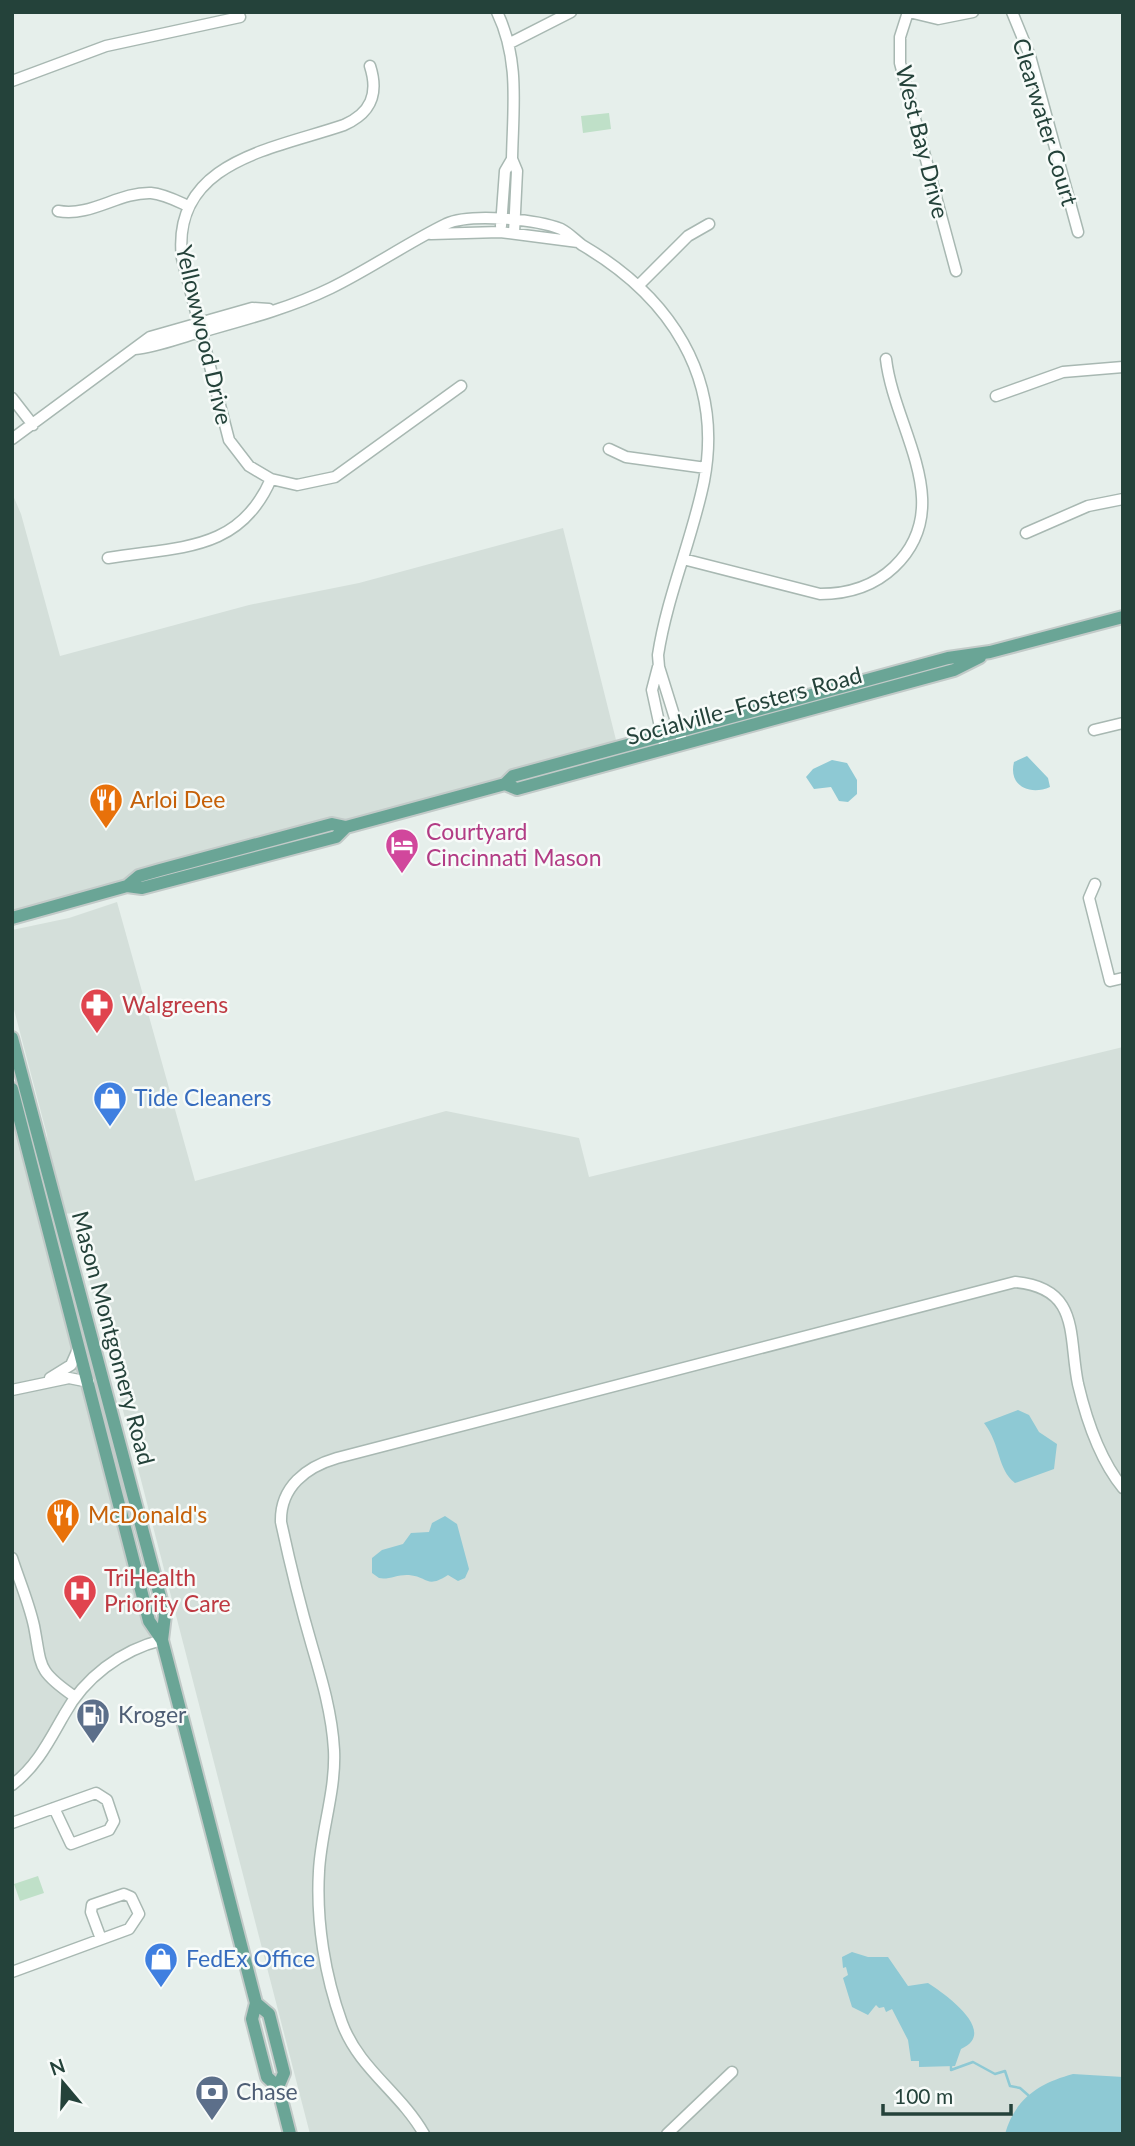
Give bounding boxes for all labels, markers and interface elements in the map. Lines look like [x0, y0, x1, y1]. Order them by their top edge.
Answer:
street label: Clearwater Court [1007, 35, 1085, 210]
street label: West Bay Drive [890, 62, 955, 221]
street label: Yellowwood Drive [171, 242, 239, 427]
street label: Socialville–Fosters Road [623, 660, 865, 750]
restaurant icon: Arloi Dee [87, 781, 125, 830]
place label: Arloi Dee [130, 785, 225, 813]
place label: Courtyard Cincinnati Mason [426, 817, 602, 871]
hotel icon: Courtyard Cincinnati Mason [383, 826, 421, 875]
pharmacy icon: Walgreens [78, 986, 116, 1035]
place label: Walgreens [122, 990, 228, 1018]
shop icon: Tide Cleaners [91, 1079, 129, 1128]
place label: Tide Cleaners [134, 1083, 272, 1111]
street label: Mason Montgomery Road [67, 1208, 161, 1468]
restaurant icon: McDonald's [44, 1496, 82, 1545]
place label: McDonald's [88, 1500, 207, 1528]
place label: TriHealth Priority Care [104, 1563, 231, 1617]
hospital icon: TriHealth Priority Care [61, 1572, 99, 1621]
fuel station icon: Kroger [74, 1696, 112, 1745]
place label: Kroger [118, 1700, 187, 1728]
shop icon: FedEx Office [142, 1940, 180, 1989]
place label: FedEx Office [186, 1944, 315, 1972]
north arrow [28, 2048, 98, 2118]
text: N [47, 2053, 68, 2080]
scale bar [883, 2072, 1011, 2116]
bank icon: Chase [193, 2073, 231, 2122]
place label: Chase [236, 2077, 298, 2105]
text: 100 m [894, 2083, 953, 2108]

